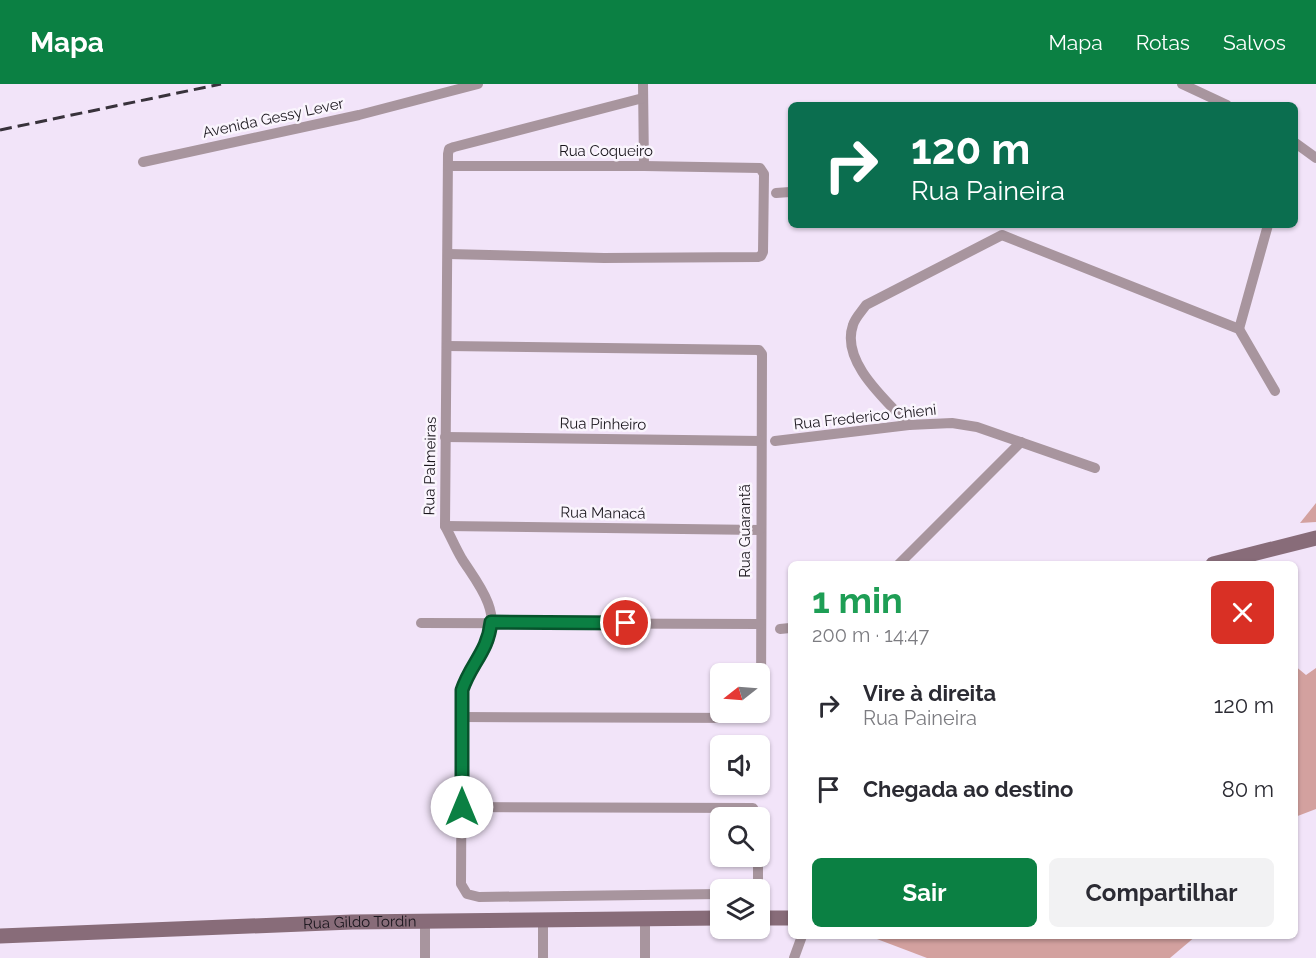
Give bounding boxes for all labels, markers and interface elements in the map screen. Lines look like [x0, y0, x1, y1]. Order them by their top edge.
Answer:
text: Mapa [30, 26, 104, 59]
text: Mapa [1049, 30, 1103, 55]
text: Rotas [1136, 30, 1190, 55]
text: Salvos [1223, 30, 1286, 55]
street label: Avenida Gessy Lever [201, 94, 346, 142]
text: 120 m [911, 125, 1030, 174]
icon: right [812, 126, 890, 204]
street label: Rua Coqueiro [559, 142, 653, 160]
text: Rua Paineira [911, 175, 1065, 206]
street label: Rua Frederico Chieni [793, 401, 937, 433]
street label: Rua Pinheiro [559, 414, 647, 434]
street label: Rua Palmeiras [420, 417, 440, 515]
street label: Rua Guarantã [736, 484, 754, 578]
street label: Rua Manacá [560, 503, 646, 523]
text: 1 min [812, 579, 903, 621]
button: close [1211, 581, 1274, 644]
pin [600, 597, 651, 648]
icon: arrive [609, 606, 642, 639]
text: 200 m · 14:47 [812, 623, 929, 647]
north arrow [710, 663, 770, 723]
map controls [710, 663, 770, 939]
text: Vire à direita [863, 680, 996, 706]
icon: right [812, 689, 845, 722]
text: 120 m [1214, 692, 1274, 718]
text: Rua Paineira [863, 706, 977, 730]
button: sound [710, 735, 770, 795]
icon: arrive [812, 773, 845, 806]
position arrow [430, 775, 494, 839]
text: Chegada ao destino [863, 776, 1073, 802]
text: 80 m [1222, 776, 1274, 802]
button: search [710, 807, 770, 867]
button: Sair [812, 858, 1037, 927]
button: Compartilhar [1049, 858, 1274, 927]
button: layers [710, 879, 770, 939]
street label: Rua Gildo Tordin [303, 912, 416, 933]

